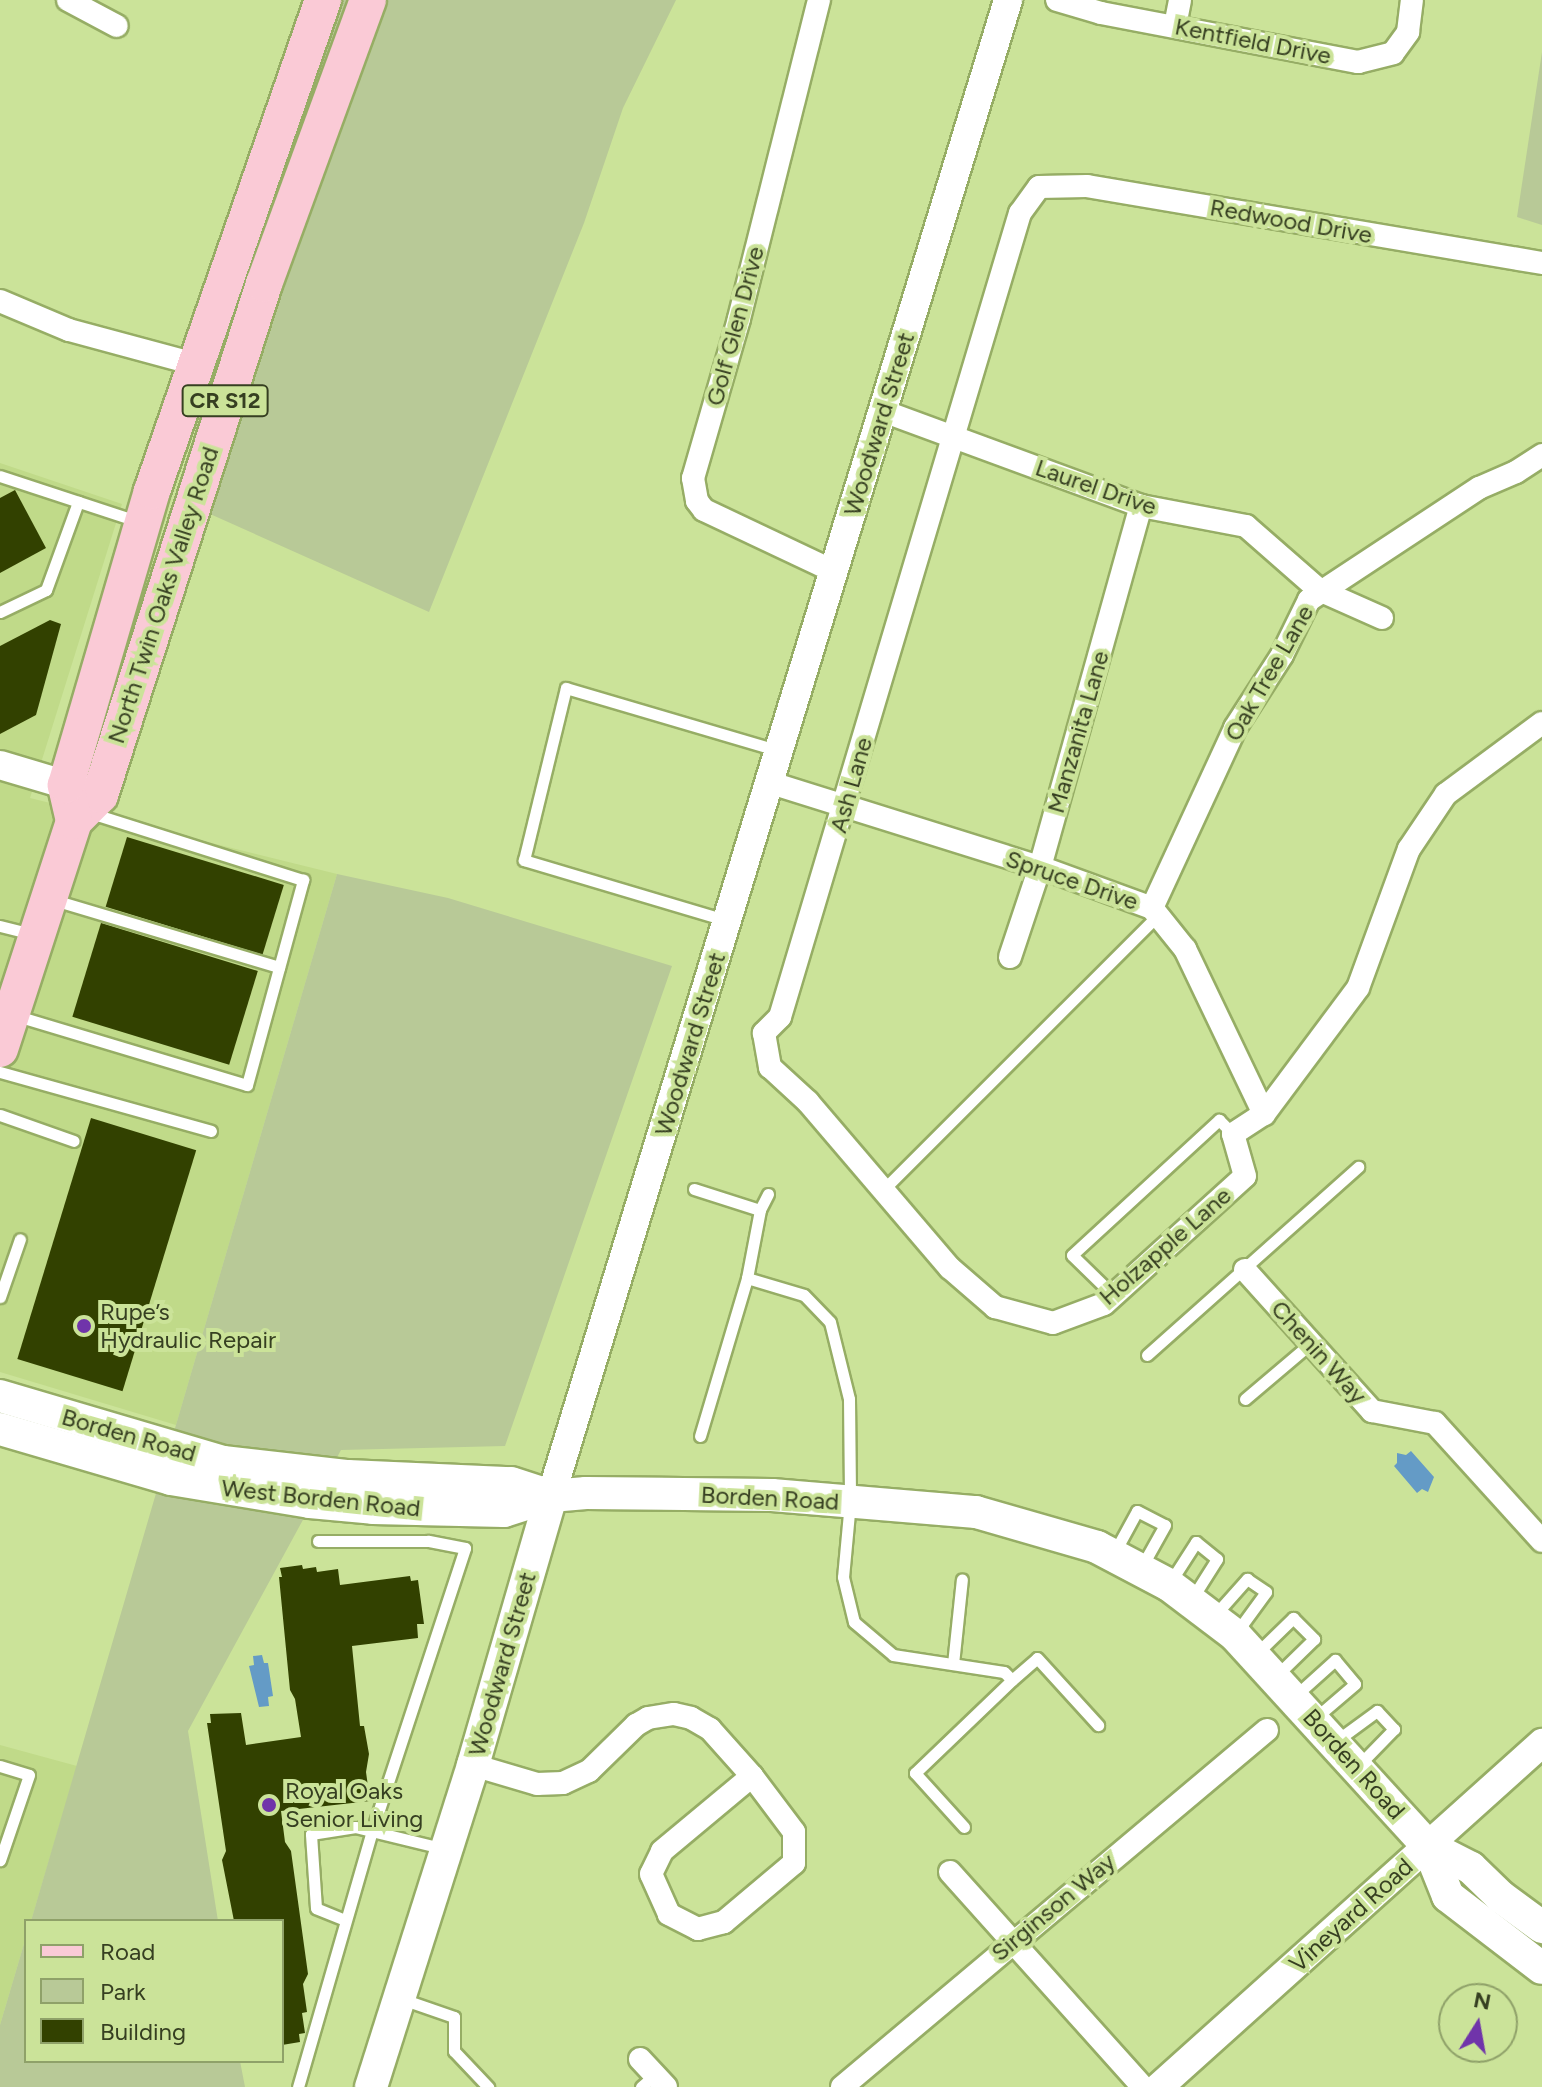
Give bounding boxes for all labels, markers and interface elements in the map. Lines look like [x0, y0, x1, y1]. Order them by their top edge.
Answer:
street label: Kentfield Drive [1173, 12, 1333, 70]
street label: Redwood Drive [1208, 193, 1374, 249]
street label: Golf Glen Drive [700, 243, 770, 409]
street label: Woodward Street [837, 329, 921, 519]
road number: CR S12 [181, 383, 269, 419]
street label: North Twin Oaks Valley Road [101, 443, 225, 747]
street label: Laurel Drive [1032, 453, 1160, 521]
street label: Oak Tree Lane [1219, 600, 1319, 746]
street label: Manzanita Lane [1041, 648, 1115, 816]
street label: Ash Lane [824, 734, 878, 836]
street label: Spruce Drive [1002, 844, 1142, 916]
street label: Woodward Street [648, 949, 732, 1139]
street label: Holzapple Lane [1093, 1181, 1237, 1311]
street label: Chenin Way [1265, 1294, 1373, 1410]
place label: Rupe’s Hydraulic Repair [100, 1298, 276, 1354]
marker: Rupe’s Hydraulic Repair [75, 1317, 93, 1335]
street label: Borden Road [58, 1402, 200, 1468]
street label: West Borden Road [220, 1473, 422, 1523]
street label: Borden Road [700, 1480, 840, 1516]
street label: Woodward Street [462, 1569, 542, 1759]
street label: Borden Road [1297, 1703, 1411, 1825]
place label: Royal Oaks Senior Living [285, 1777, 423, 1833]
marker: Royal Oaks Senior Living [260, 1796, 278, 1814]
street label: Sirginson Way [985, 1847, 1121, 1967]
street label: Vineyard Road [1283, 1852, 1419, 1978]
legend [24, 1919, 284, 2063]
text: Road [100, 1937, 155, 1966]
text: Park [100, 1977, 146, 2006]
north arrow [1438, 1983, 1518, 2063]
text: N [1471, 1986, 1493, 2016]
text: Building [100, 2017, 186, 2046]

